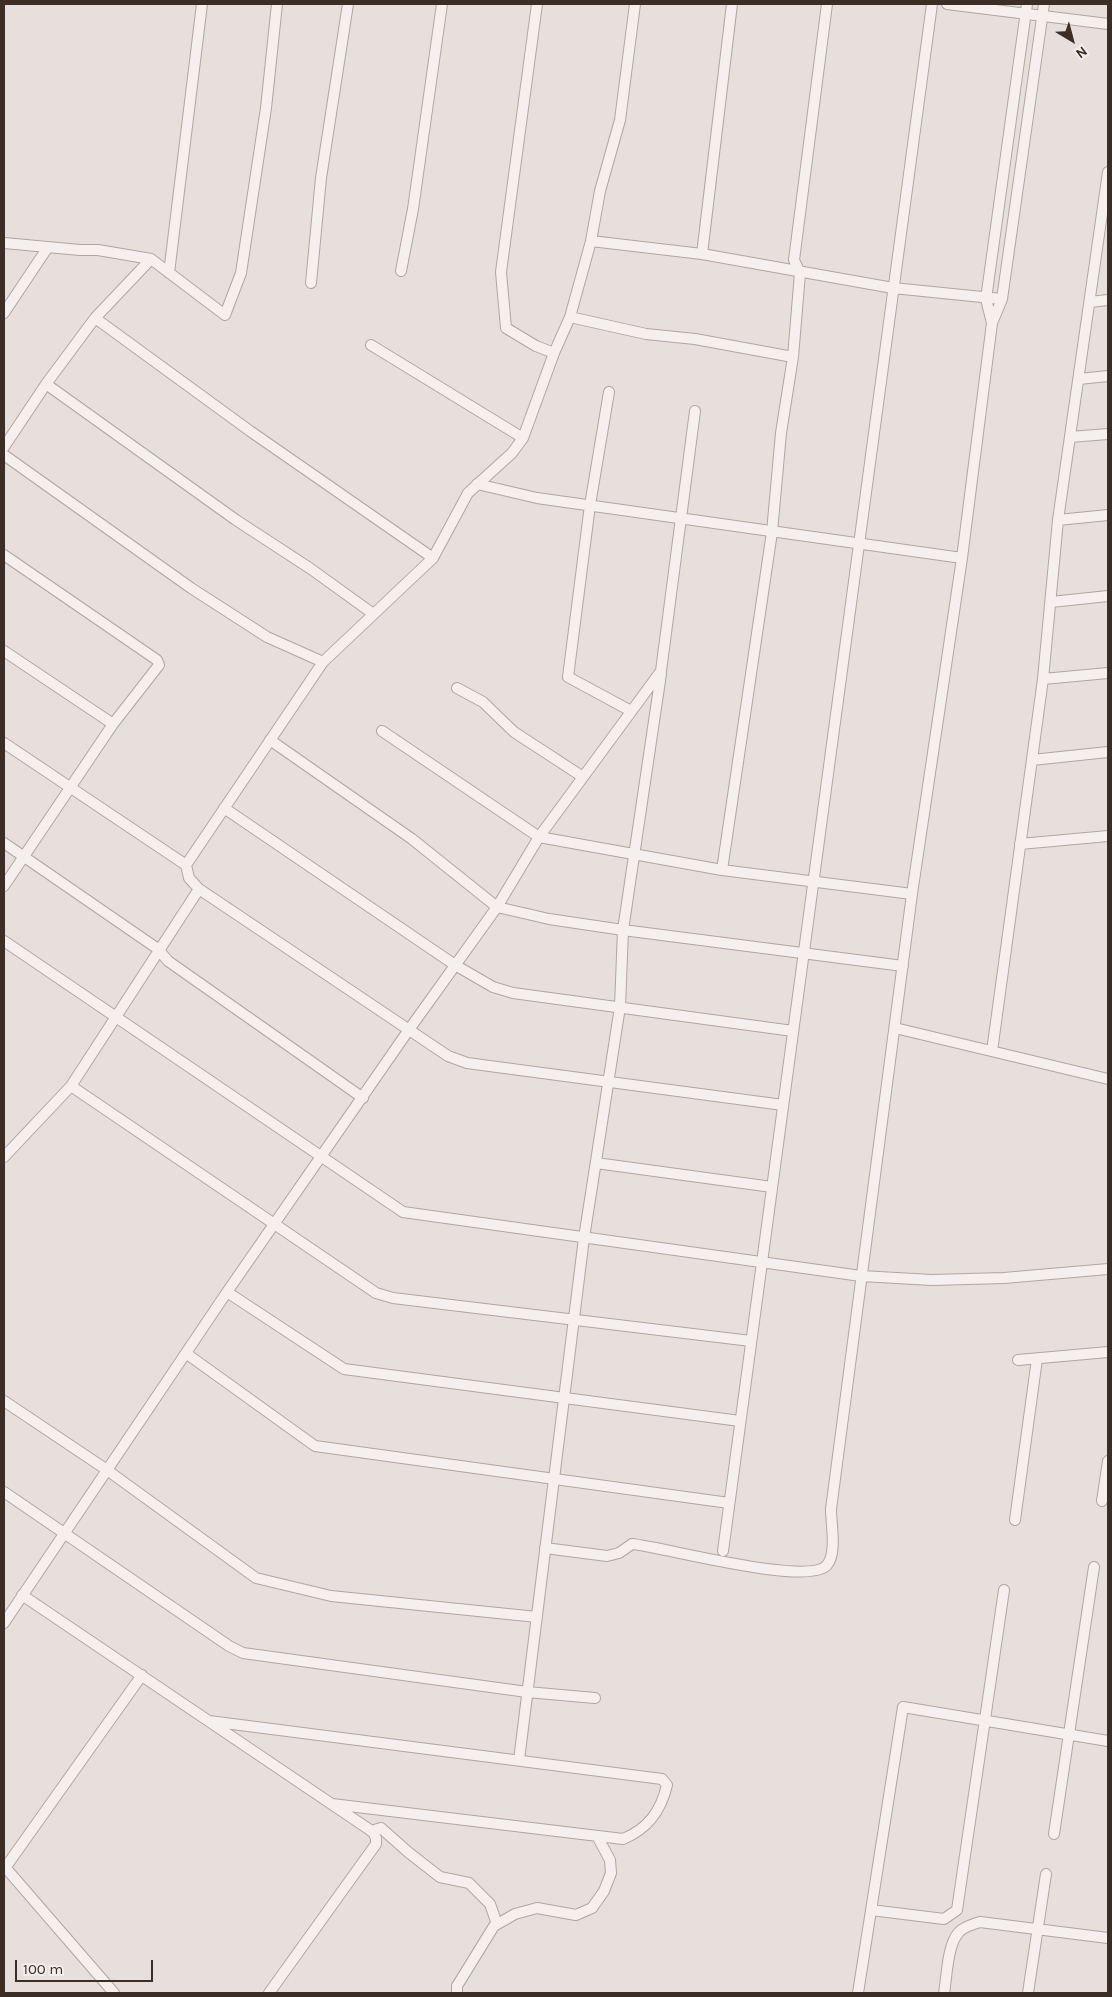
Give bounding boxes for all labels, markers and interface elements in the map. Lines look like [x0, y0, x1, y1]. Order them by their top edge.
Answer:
north arrow [1047, 15, 1097, 65]
text: N [1072, 43, 1090, 62]
scale bar [18, 1950, 155, 1982]
text: 100 m [23, 1960, 63, 1978]

